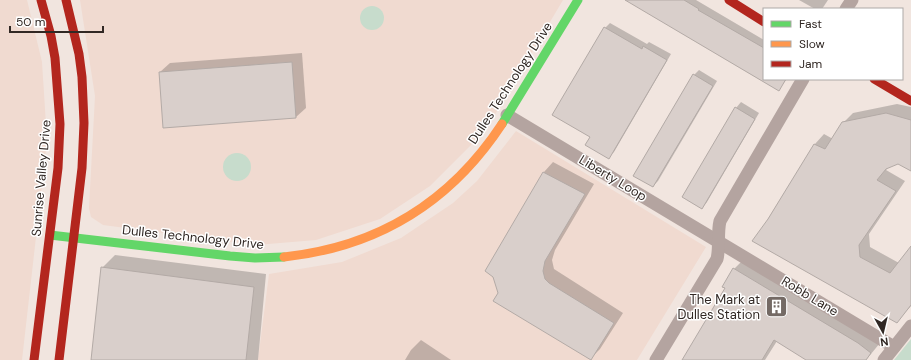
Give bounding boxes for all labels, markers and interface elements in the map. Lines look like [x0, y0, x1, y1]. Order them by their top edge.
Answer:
scale bar [10, 8, 103, 34]
legend [763, 8, 903, 80]
text: 50 m [16, 14, 45, 30]
text: Fast [799, 16, 822, 32]
street label: Dulles Technology Drive [464, 19, 556, 147]
text: Slow [799, 36, 825, 52]
text: Jam [799, 56, 822, 72]
street label: Sunrise Valley Drive [27, 119, 55, 237]
street label: Liberty Loop [576, 151, 650, 205]
street label: Dulles Technology Drive [121, 221, 265, 253]
street label: Robb Lane [778, 272, 842, 320]
place label: The Mark at Dulles Station [678, 291, 760, 323]
building icon: The Mark at Dulles Station [763, 293, 789, 319]
north arrow [863, 312, 903, 352]
text: N [879, 334, 889, 349]

